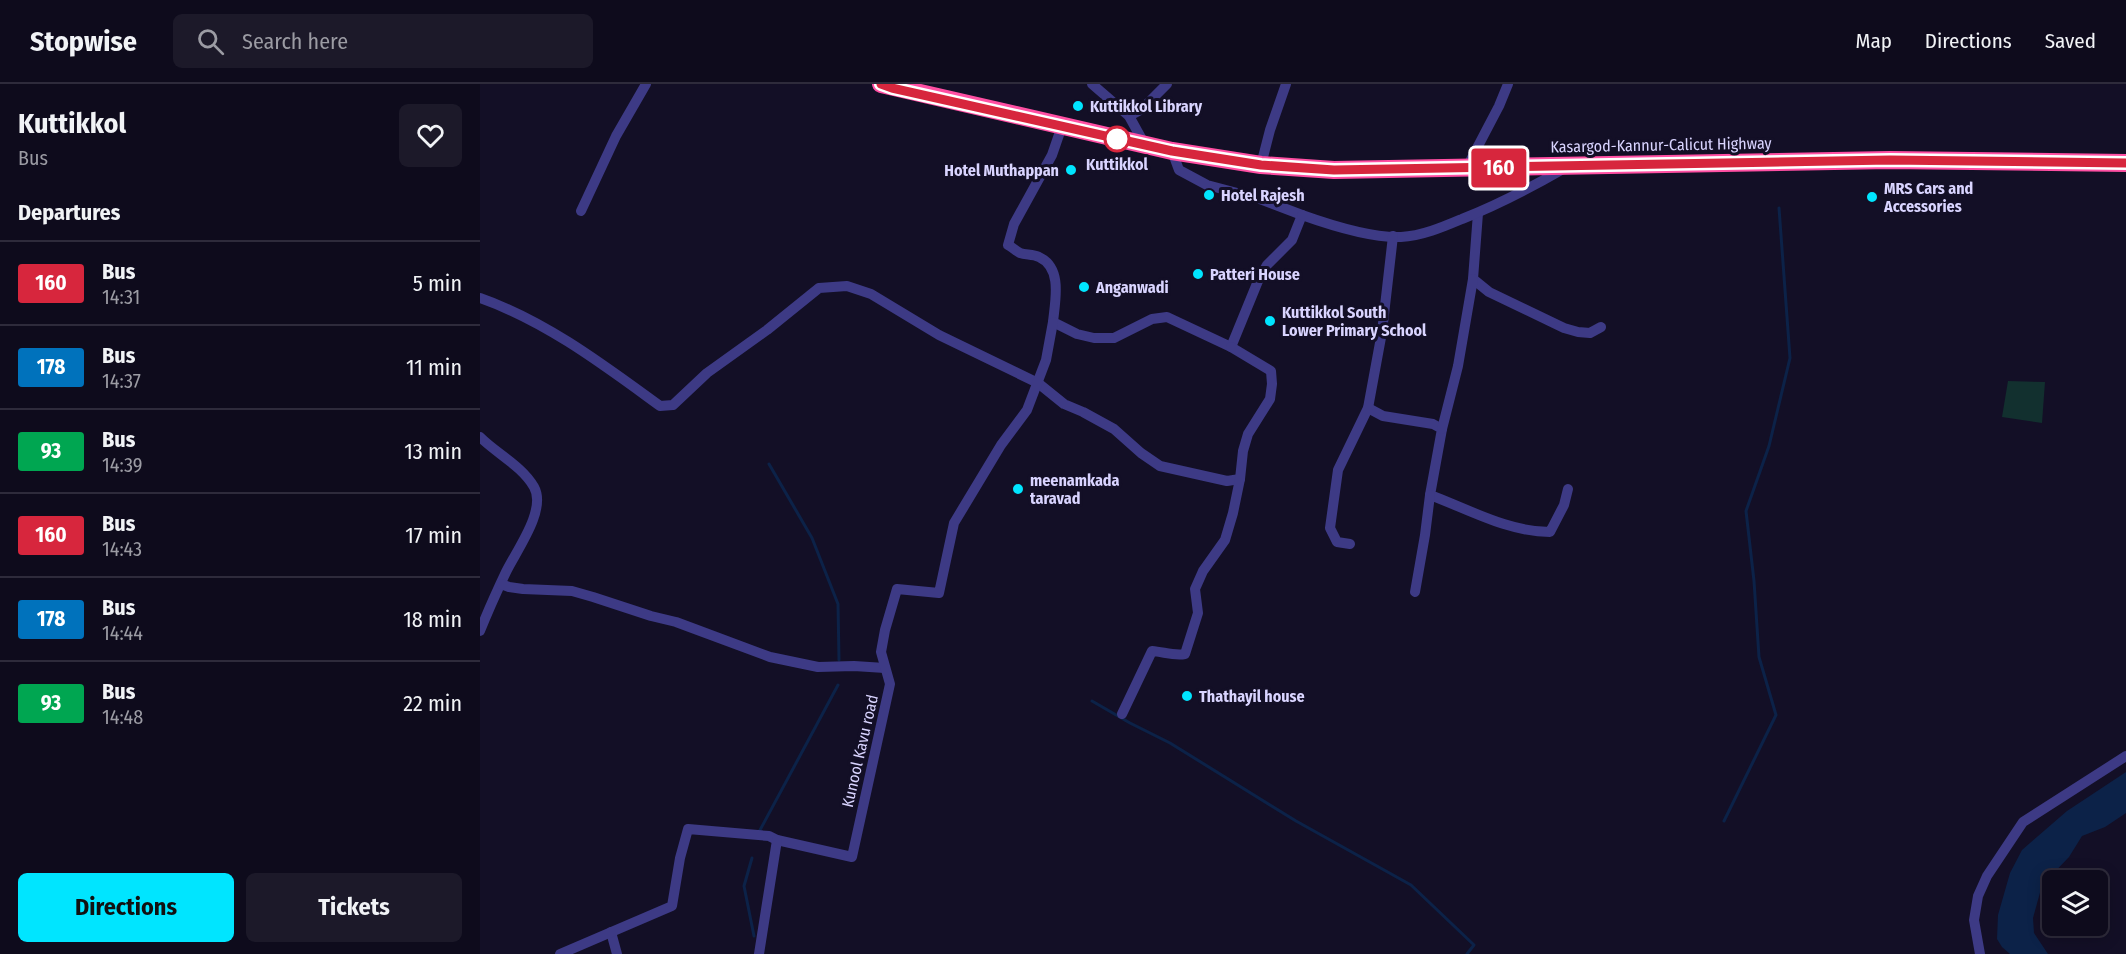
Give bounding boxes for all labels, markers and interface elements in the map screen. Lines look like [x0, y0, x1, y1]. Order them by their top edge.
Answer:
search box [173, 14, 593, 68]
text: Stopwise [30, 25, 137, 58]
icon: search [194, 25, 227, 58]
text: Search here [242, 28, 348, 55]
text: Map [1855, 28, 1892, 54]
text: Directions [1925, 28, 2012, 54]
text: Saved [2045, 28, 2096, 54]
place label: Kuttikkol Library [1090, 97, 1203, 116]
marker: Kuttikkol Library [1071, 99, 1085, 113]
button: heart [399, 104, 462, 167]
text: Kuttikkol [18, 107, 126, 140]
marker: Kuttikkol [1104, 126, 1130, 152]
street label: Kasargod-Kannur-Calicut Highway [1550, 134, 1773, 156]
text: Bus [18, 146, 48, 170]
line badge: 160 [1464, 148, 1534, 188]
place label: Kuttikkol [1086, 155, 1149, 174]
text: 160 [1483, 155, 1515, 181]
place label: Hotel Muthappan [944, 161, 1059, 180]
marker: Hotel Muthappan [1064, 163, 1078, 177]
place label: MRS Cars and Accessories [1883, 179, 1973, 216]
place label: Hotel Rajesh [1221, 186, 1305, 205]
marker: Hotel Rajesh [1202, 188, 1216, 202]
marker: MRS Cars and Accessories [1865, 190, 1879, 204]
text: Departures [18, 199, 120, 226]
text: Bus [102, 258, 135, 285]
place label: Patteri House [1210, 265, 1300, 284]
marker: Patteri House [1191, 267, 1205, 281]
text: 160 [35, 270, 67, 296]
text: 5 min [413, 270, 462, 297]
place label: Anganwadi [1095, 278, 1169, 297]
marker: Anganwadi [1077, 280, 1091, 294]
text: 14:31 [102, 285, 140, 309]
place label: Kuttikkol South Lower Primary School [1282, 303, 1427, 340]
marker: Kuttikkol South Lower Primary School [1263, 314, 1277, 328]
text: Bus [102, 342, 135, 369]
text: 178 [37, 354, 65, 380]
text: 11 min [406, 354, 462, 381]
text: 14:37 [102, 369, 141, 393]
text: Bus [102, 426, 135, 453]
text: 93 [41, 438, 61, 464]
text: 13 min [404, 438, 462, 465]
text: 14:39 [102, 453, 142, 477]
place label: meenamkada taravad [1030, 471, 1120, 508]
marker: meenamkada taravad [1011, 482, 1025, 496]
text: Bus [102, 510, 135, 537]
text: 160 [35, 522, 67, 548]
text: 17 min [405, 522, 462, 549]
text: 14:43 [102, 537, 142, 561]
text: Bus [102, 594, 135, 621]
text: 178 [37, 606, 65, 632]
text: 18 min [403, 606, 462, 633]
text: 14:44 [102, 621, 143, 645]
text: Bus [102, 678, 135, 705]
place label: Thathayil house [1199, 687, 1305, 706]
marker: Thathayil house [1180, 689, 1194, 703]
text: 93 [41, 690, 61, 716]
text: 22 min [403, 690, 462, 717]
street label: Kunool Kavu road [838, 693, 882, 809]
text: 14:48 [102, 705, 143, 729]
map controls [2042, 870, 2108, 936]
button: layers [2042, 870, 2108, 936]
button: Directions [18, 873, 234, 942]
button: Tickets [246, 873, 462, 942]

